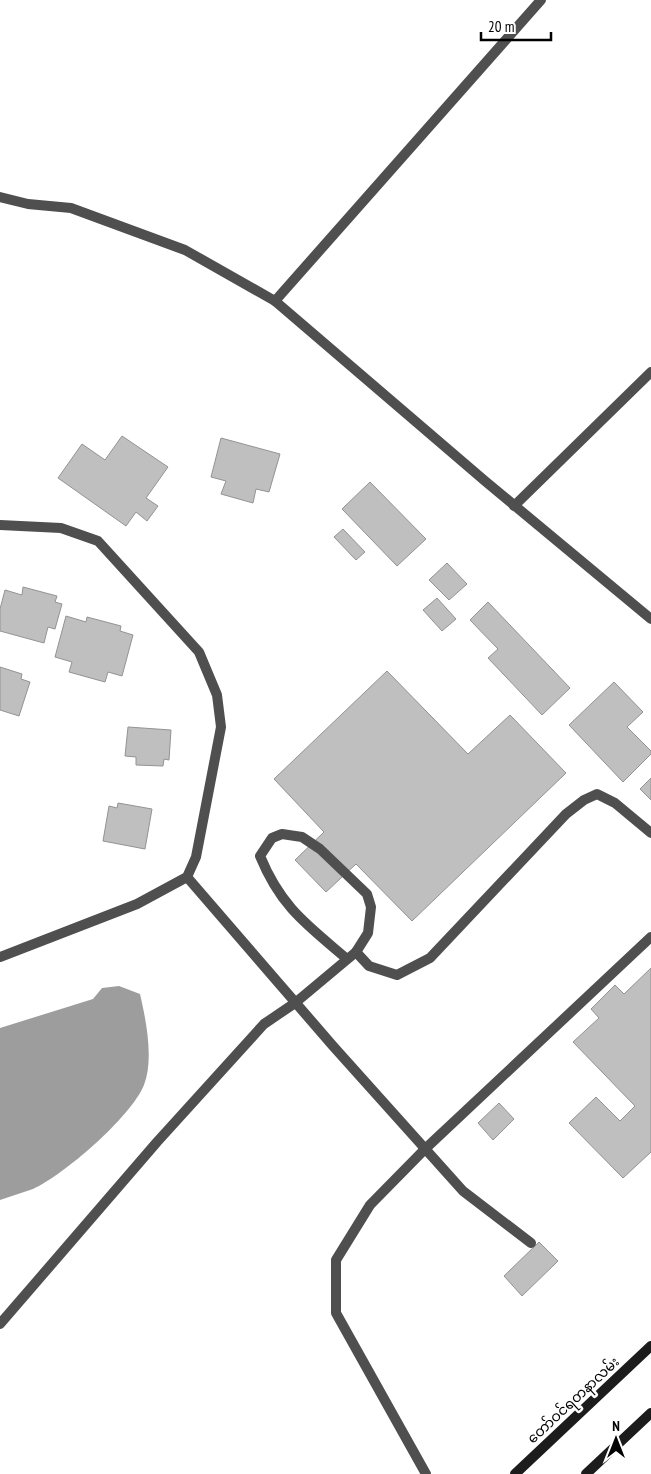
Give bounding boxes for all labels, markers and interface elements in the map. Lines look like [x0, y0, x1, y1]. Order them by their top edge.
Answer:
scale bar [481, 10, 551, 42]
text: 20 m [488, 17, 514, 36]
street label: တော်ဝင်ရတနာလမ်း [523, 1352, 625, 1449]
north arrow [591, 1414, 641, 1464]
text: N [612, 1417, 620, 1435]

